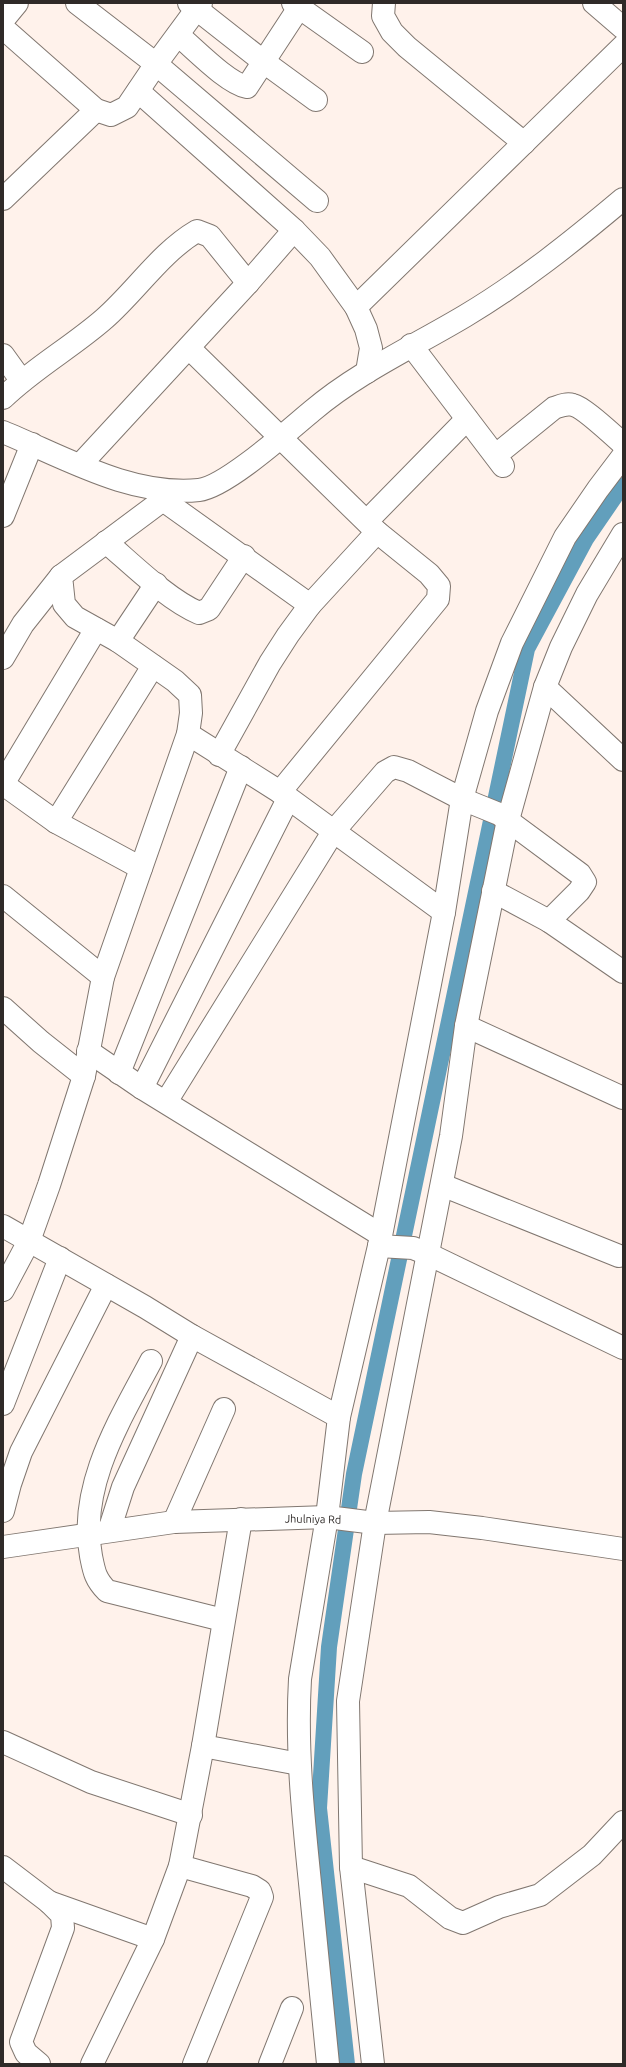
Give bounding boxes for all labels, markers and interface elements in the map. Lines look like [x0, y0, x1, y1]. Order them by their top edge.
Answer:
street label: Jhulniya Rd [285, 1513, 341, 1525]

